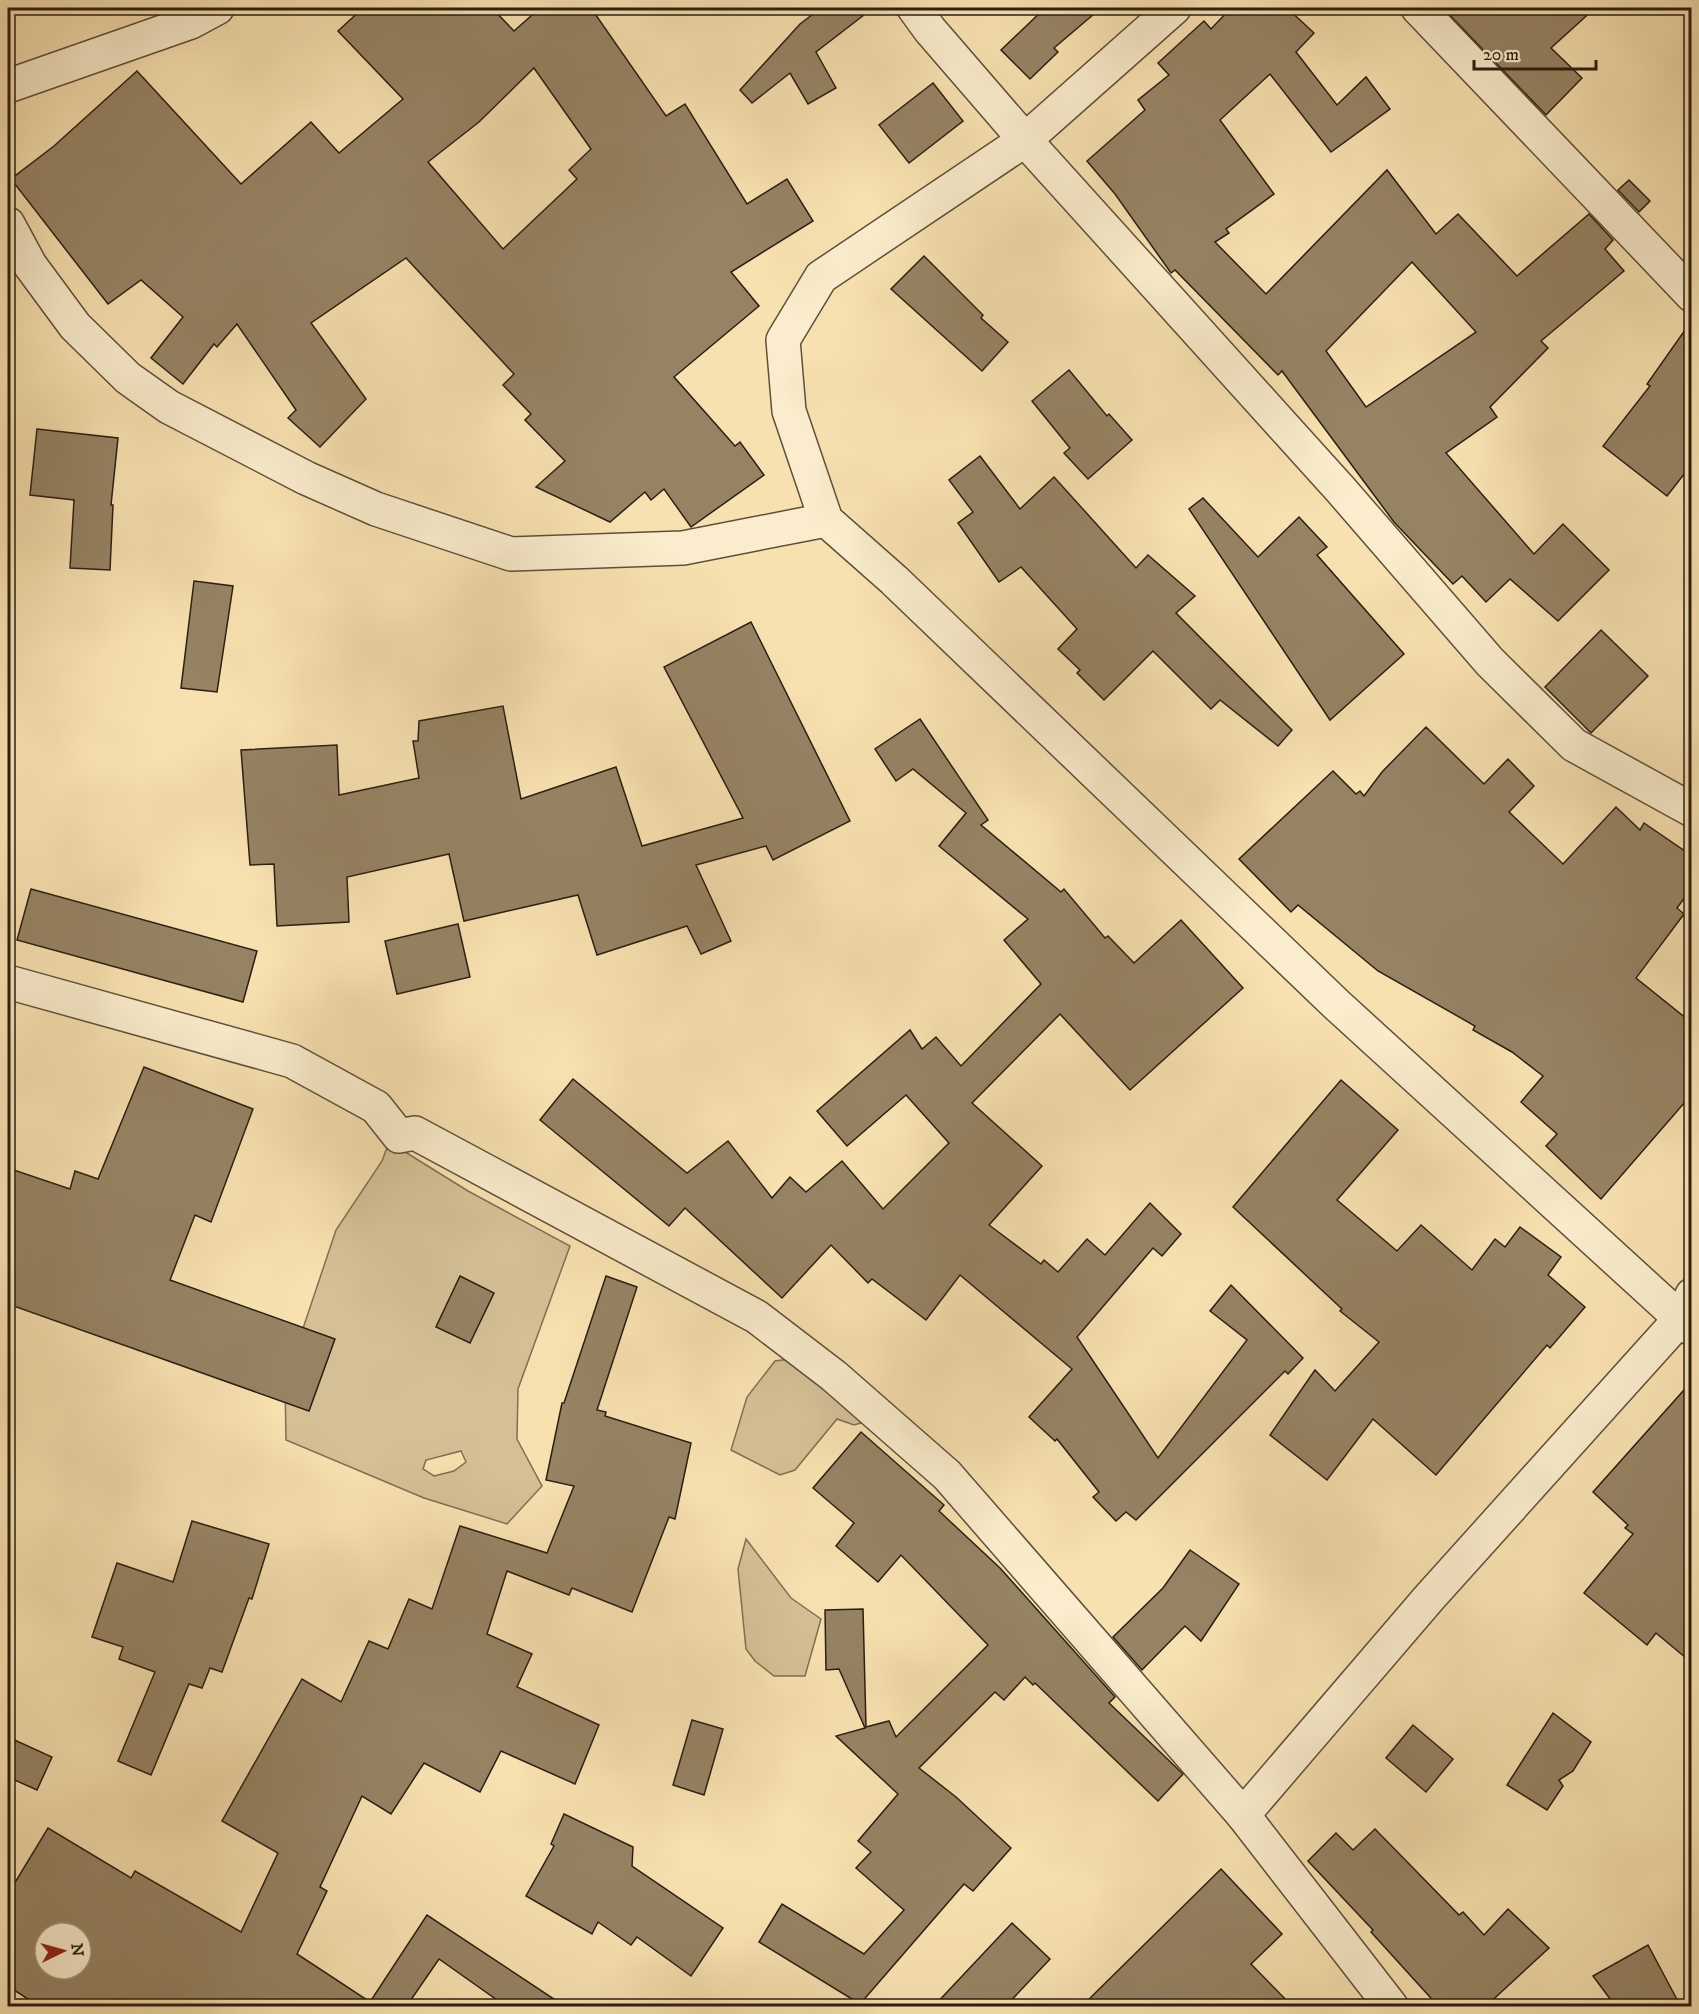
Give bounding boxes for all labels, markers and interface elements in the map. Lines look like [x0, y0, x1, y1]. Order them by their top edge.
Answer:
scale bar [1474, 33, 1596, 71]
text: 20 m [1483, 44, 1519, 66]
north arrow [33, 1921, 93, 1981]
text: N [66, 1942, 87, 1957]

